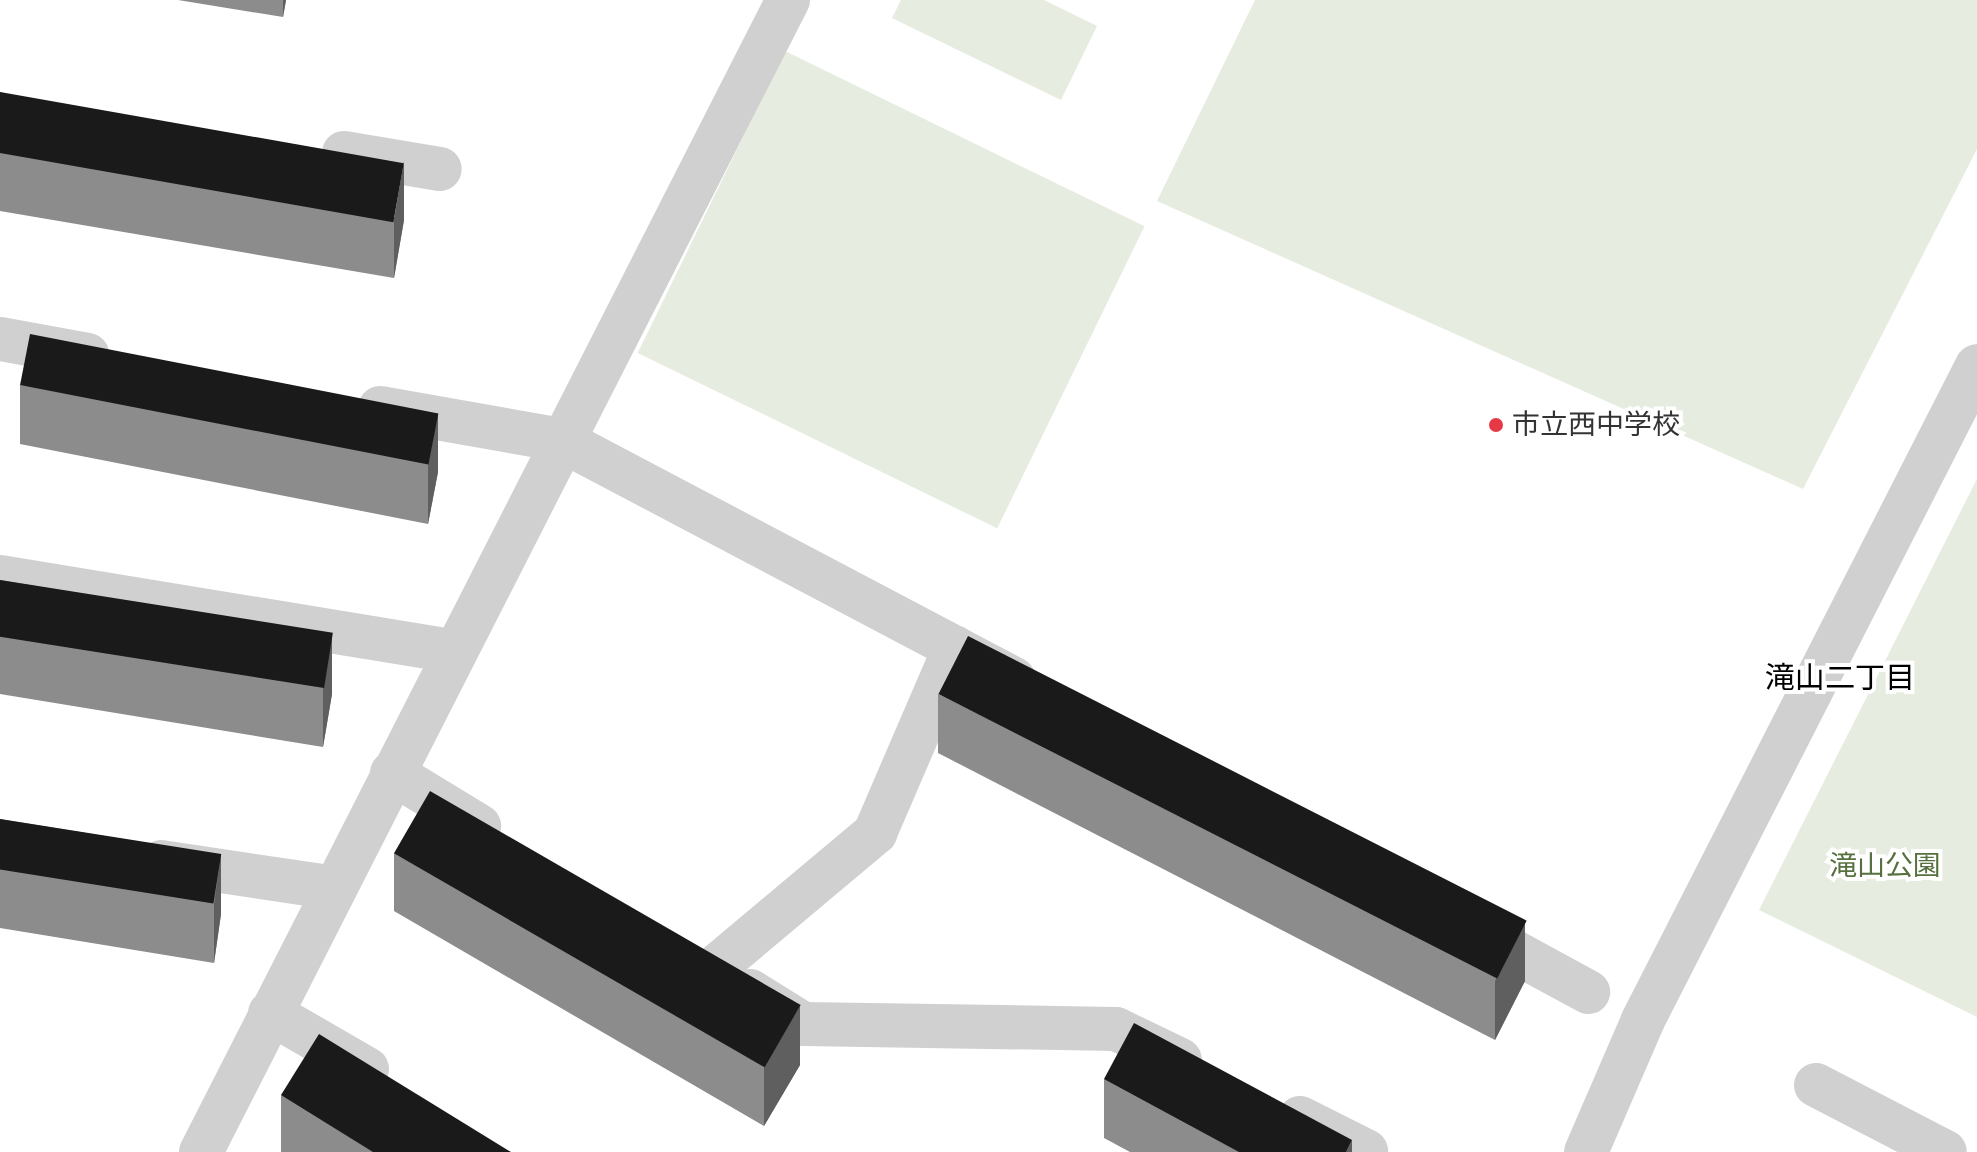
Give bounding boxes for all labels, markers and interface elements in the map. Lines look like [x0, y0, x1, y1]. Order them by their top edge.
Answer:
place label: 市立西中学校 [1512, 408, 1680, 442]
marker: 市立西中学校 [1487, 416, 1505, 434]
district label: 滝山二丁目 [1765, 660, 1915, 696]
park label: 滝山公園 [1829, 849, 1941, 883]

